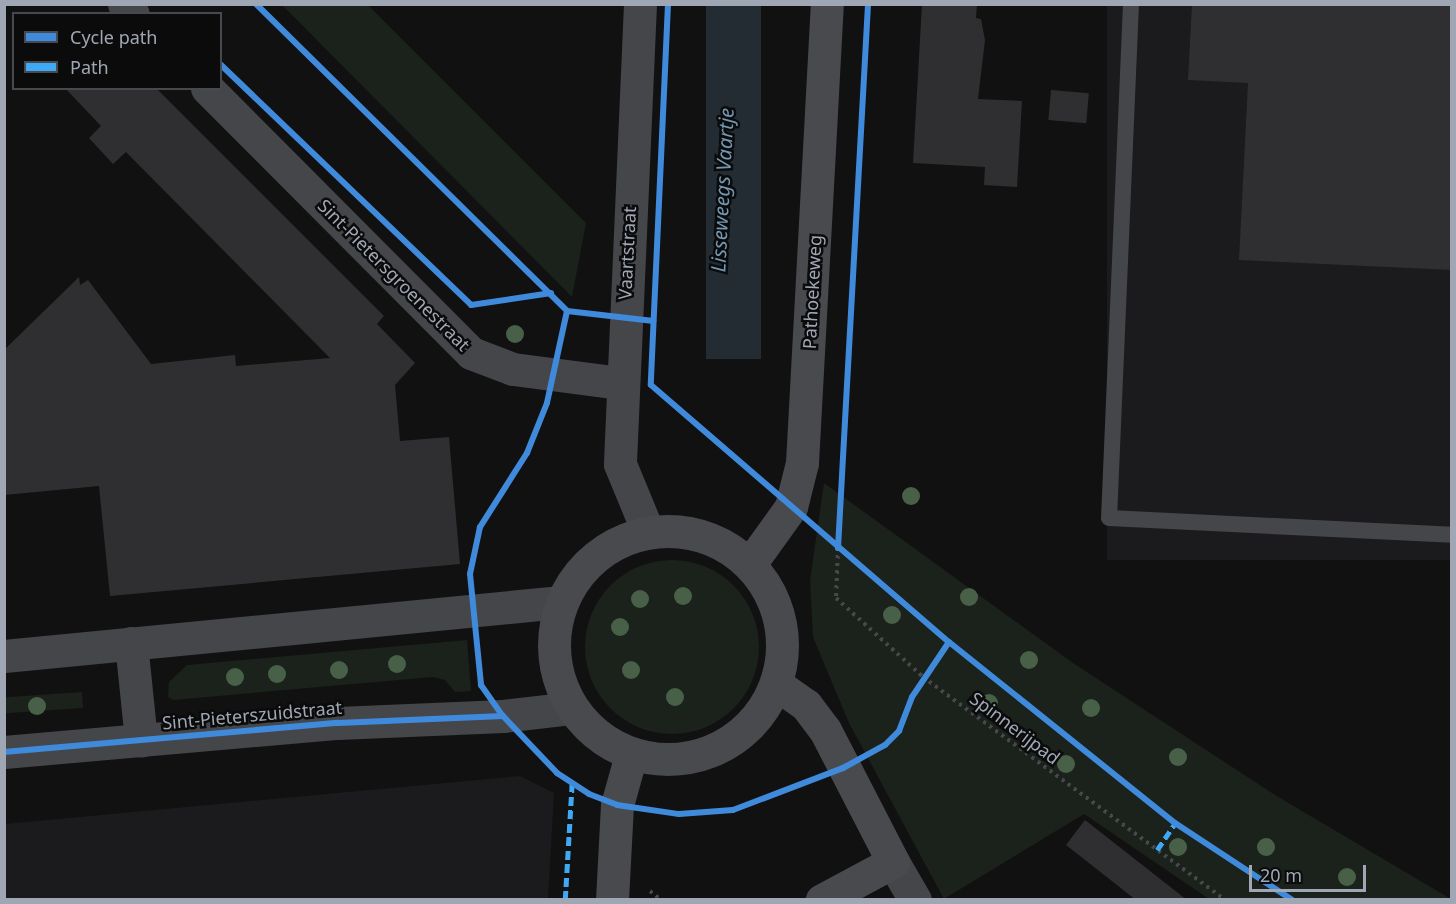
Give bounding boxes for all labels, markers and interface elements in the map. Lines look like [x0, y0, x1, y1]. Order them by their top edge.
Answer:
legend [12, 12, 222, 90]
text: Cycle path [70, 25, 157, 49]
text: Path [70, 55, 109, 79]
water label: Lisseweegs Vaartje [706, 107, 738, 273]
street label: Sint-Pietersgroenestraat [314, 195, 474, 355]
street label: Vaartstraat [614, 206, 640, 300]
street label: Pathoekeweg [798, 234, 826, 350]
street label: Spinnerijpad [966, 687, 1064, 769]
street label: Sint-Pieterszuidstraat [161, 696, 343, 734]
scale bar [1252, 853, 1369, 891]
text: 20 m [1260, 863, 1302, 887]

